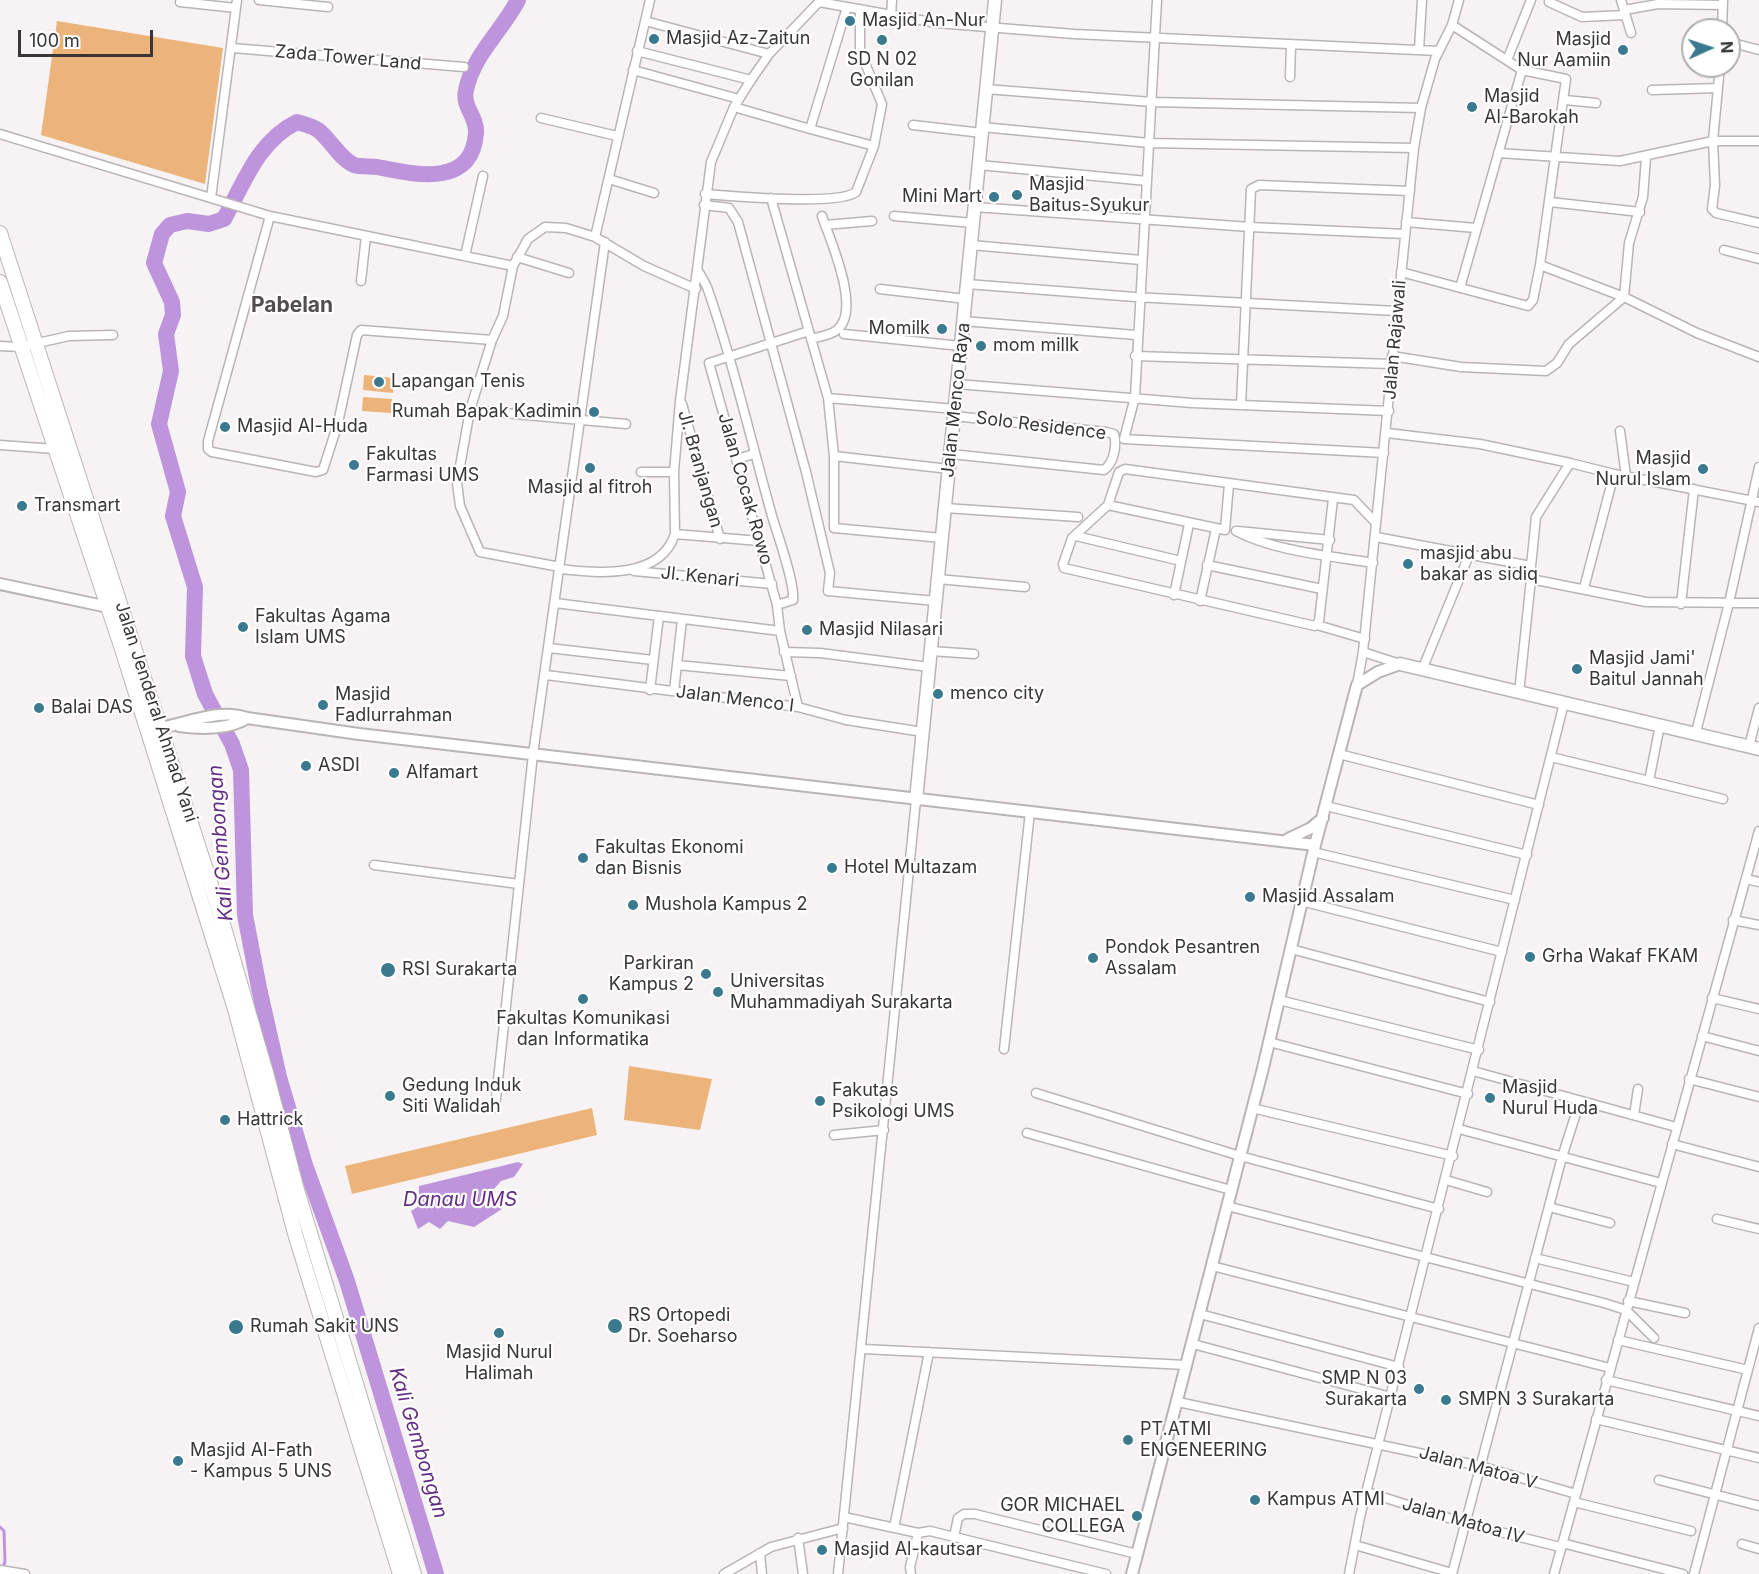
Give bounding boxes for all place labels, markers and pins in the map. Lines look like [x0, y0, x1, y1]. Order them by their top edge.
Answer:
place label: Masjid An-Nur [862, 10, 985, 32]
marker: Masjid An-Nur [843, 14, 857, 28]
place label: Masjid Az-Zaitun [666, 28, 810, 50]
place label: Masjid Nur Aamiin [1517, 29, 1611, 72]
marker: Masjid Az-Zaitun [647, 32, 661, 46]
marker: SD N 02 Gonilan [875, 33, 889, 47]
marker: Masjid Nur Aamiin [1616, 43, 1630, 57]
place label: SD N 02 Gonilan [847, 49, 917, 92]
place label: Masjid Al-Barokah [1484, 86, 1579, 128]
marker: Masjid Al-Barokah [1465, 100, 1479, 114]
place label: Masjid Baitus-Syukur [1029, 174, 1149, 216]
place label: Mini Mart [902, 186, 982, 208]
marker: Masjid Baitus-Syukur [1010, 188, 1024, 202]
marker: Mini Mart [987, 190, 1001, 204]
place label: Momilk [869, 318, 930, 340]
marker: Momilk [935, 322, 949, 336]
place label: mom millk [993, 335, 1079, 357]
marker: mom millk [974, 339, 988, 353]
place label: Lapangan Tenis [391, 371, 525, 393]
marker: Lapangan Tenis [372, 375, 386, 389]
place label: Rumah Bapak Kadimin [392, 401, 582, 423]
marker: Rumah Bapak Kadimin [587, 405, 601, 419]
place label: Masjid Al-Huda [237, 416, 368, 438]
marker: Masjid Al-Huda [218, 420, 232, 434]
place label: Fakultas Farmasi UMS [366, 444, 479, 486]
place label: Masjid Nurul Islam [1595, 448, 1691, 490]
marker: Fakultas Farmasi UMS [347, 458, 361, 472]
marker: Masjid al fitroh [583, 461, 597, 475]
marker: Masjid Nurul Islam [1696, 462, 1710, 476]
place label: Masjid al fitroh [527, 477, 653, 499]
place label: Transmart [34, 495, 120, 517]
marker: Transmart [15, 499, 29, 513]
place label: masjid abu bakar as sidiq [1420, 543, 1538, 586]
marker: masjid abu bakar as sidiq [1401, 557, 1415, 571]
place label: Fakultas Agama Islam UMS [255, 606, 391, 648]
place label: Masjid Nilasari [819, 619, 943, 641]
marker: Fakultas Agama Islam UMS [236, 620, 250, 634]
marker: Masjid Nilasari [800, 623, 814, 637]
place label: Masjid Jami' Baitul Jannah [1589, 648, 1704, 690]
marker: Masjid Jami' Baitul Jannah [1570, 662, 1584, 676]
place label: menco city [950, 683, 1044, 705]
place label: Masjid Fadlurrahman [335, 684, 452, 726]
marker: menco city [931, 687, 945, 701]
place label: Balai DAS [51, 697, 133, 719]
marker: Masjid Fadlurrahman [316, 698, 330, 712]
marker: Balai DAS [32, 701, 46, 715]
place label: ASDI [318, 755, 360, 777]
marker: ASDI [299, 759, 313, 773]
place label: Alfamart [406, 762, 478, 784]
marker: Alfamart [387, 766, 401, 780]
place label: Fakultas Ekonomi dan Bisnis [595, 837, 744, 880]
marker: Fakultas Ekonomi dan Bisnis [576, 851, 590, 865]
place label: Hotel Multazam [844, 857, 977, 879]
marker: Hotel Multazam [825, 861, 839, 875]
place label: Masjid Assalam [1262, 886, 1394, 908]
marker: Masjid Assalam [1243, 890, 1257, 904]
place label: Mushola Kampus 2 [645, 894, 808, 916]
marker: Mushola Kampus 2 [626, 898, 640, 912]
place label: Pondok Pesantren Assalam [1105, 937, 1260, 980]
place label: Grha Wakaf FKAM [1542, 946, 1698, 968]
marker: Grha Wakaf FKAM [1523, 950, 1537, 964]
marker: Pondok Pesantren Assalam [1086, 951, 1100, 965]
place label: Parkiran Kampus 2 [609, 953, 694, 996]
place label: RSI Surakarta [402, 959, 517, 981]
marker: RSI Surakarta [379, 961, 397, 979]
marker: Parkiran Kampus 2 [699, 967, 713, 981]
place label: Universitas Muhammadiyah Surakarta [730, 971, 953, 1014]
marker: Universitas Muhammadiyah Surakarta [711, 985, 725, 999]
marker: Fakultas Komunikasi dan Informatika [576, 992, 590, 1006]
place label: Fakultas Komunikasi dan Informatika [496, 1008, 670, 1050]
place label: Gedung Induk Siti Walidah [402, 1075, 521, 1118]
place label: Masjid Nurul Huda [1502, 1077, 1598, 1120]
place label: Fakutas Psikologi UMS [832, 1080, 954, 1122]
marker: Gedung Induk Siti Walidah [383, 1089, 397, 1103]
marker: Masjid Nurul Huda [1483, 1091, 1497, 1105]
marker: Fakutas Psikologi UMS [813, 1094, 827, 1108]
place label: Hattrick [237, 1109, 303, 1131]
marker: Hattrick [218, 1113, 232, 1127]
place label: RS Ortopedi Dr. Soeharso [628, 1305, 738, 1348]
place label: Rumah Sakit UNS [250, 1316, 399, 1338]
marker: RS Ortopedi Dr. Soeharso [606, 1317, 624, 1335]
marker: Rumah Sakit UNS [227, 1318, 245, 1336]
marker: Masjid Nurul Halimah [492, 1326, 506, 1340]
place label: Masjid Nurul Halimah [446, 1342, 552, 1384]
place label: SMP N 03 Surakarta [1322, 1368, 1407, 1410]
marker: SMP N 03 Surakarta [1412, 1382, 1426, 1396]
place label: SMPN 3 Surakarta [1458, 1389, 1614, 1411]
marker: SMPN 3 Surakarta [1439, 1393, 1453, 1407]
place label: PT.ATMI ENGENEERING [1140, 1419, 1267, 1462]
marker: PT.ATMI ENGENEERING [1121, 1433, 1135, 1447]
place label: Masjid Al-Fath - Kampus 5 UNS [190, 1440, 332, 1482]
marker: Masjid Al-Fath - Kampus 5 UNS [171, 1454, 185, 1468]
place label: Kampus ATMI [1267, 1489, 1385, 1511]
marker: Kampus ATMI [1248, 1493, 1262, 1507]
place label: GOR MICHAEL COLLEGA [1000, 1495, 1125, 1538]
marker: GOR MICHAEL COLLEGA [1130, 1509, 1144, 1523]
place label: Masjid Al-kautsar [834, 1539, 982, 1561]
marker: Masjid Al-kautsar [815, 1543, 829, 1557]

